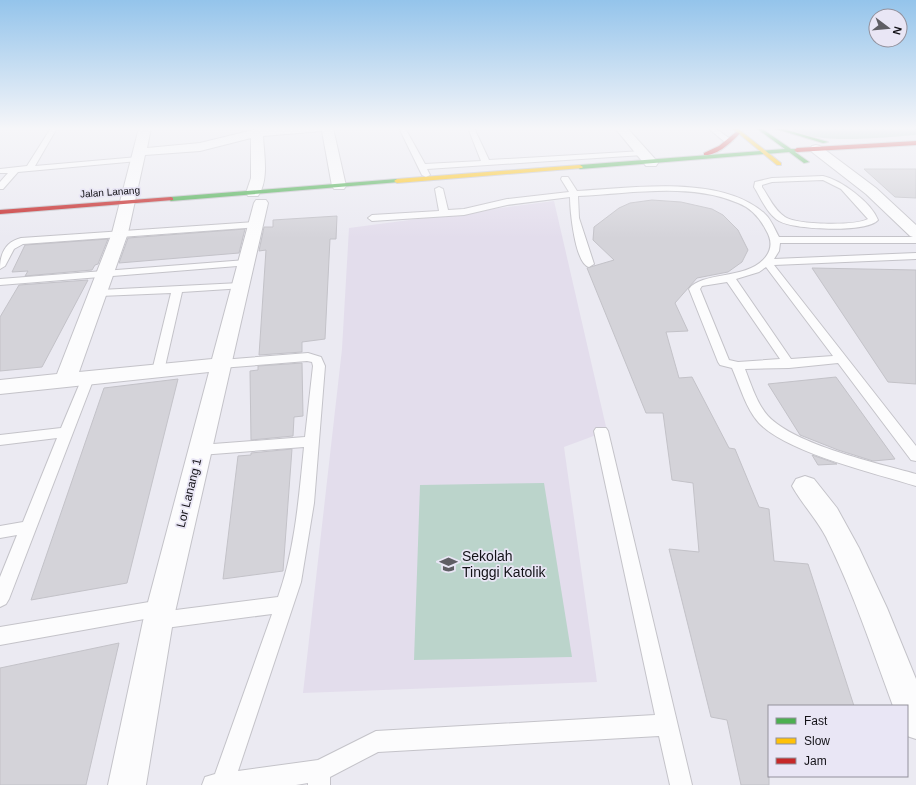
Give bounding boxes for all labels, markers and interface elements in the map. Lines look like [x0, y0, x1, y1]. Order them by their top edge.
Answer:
north arrow [868, 8, 908, 48]
text: N [891, 25, 904, 36]
street label: Jalan Lanang [80, 184, 140, 200]
street label: Lor Lanang 1 [174, 457, 204, 529]
place label: Sekolah Tinggi Katolik [462, 548, 547, 580]
school or university icon: Sekolah Tinggi Katolik [439, 554, 459, 574]
legend [768, 705, 908, 777]
text: Fast [804, 714, 828, 728]
text: Slow [804, 734, 830, 748]
text: Jam [804, 754, 827, 768]

